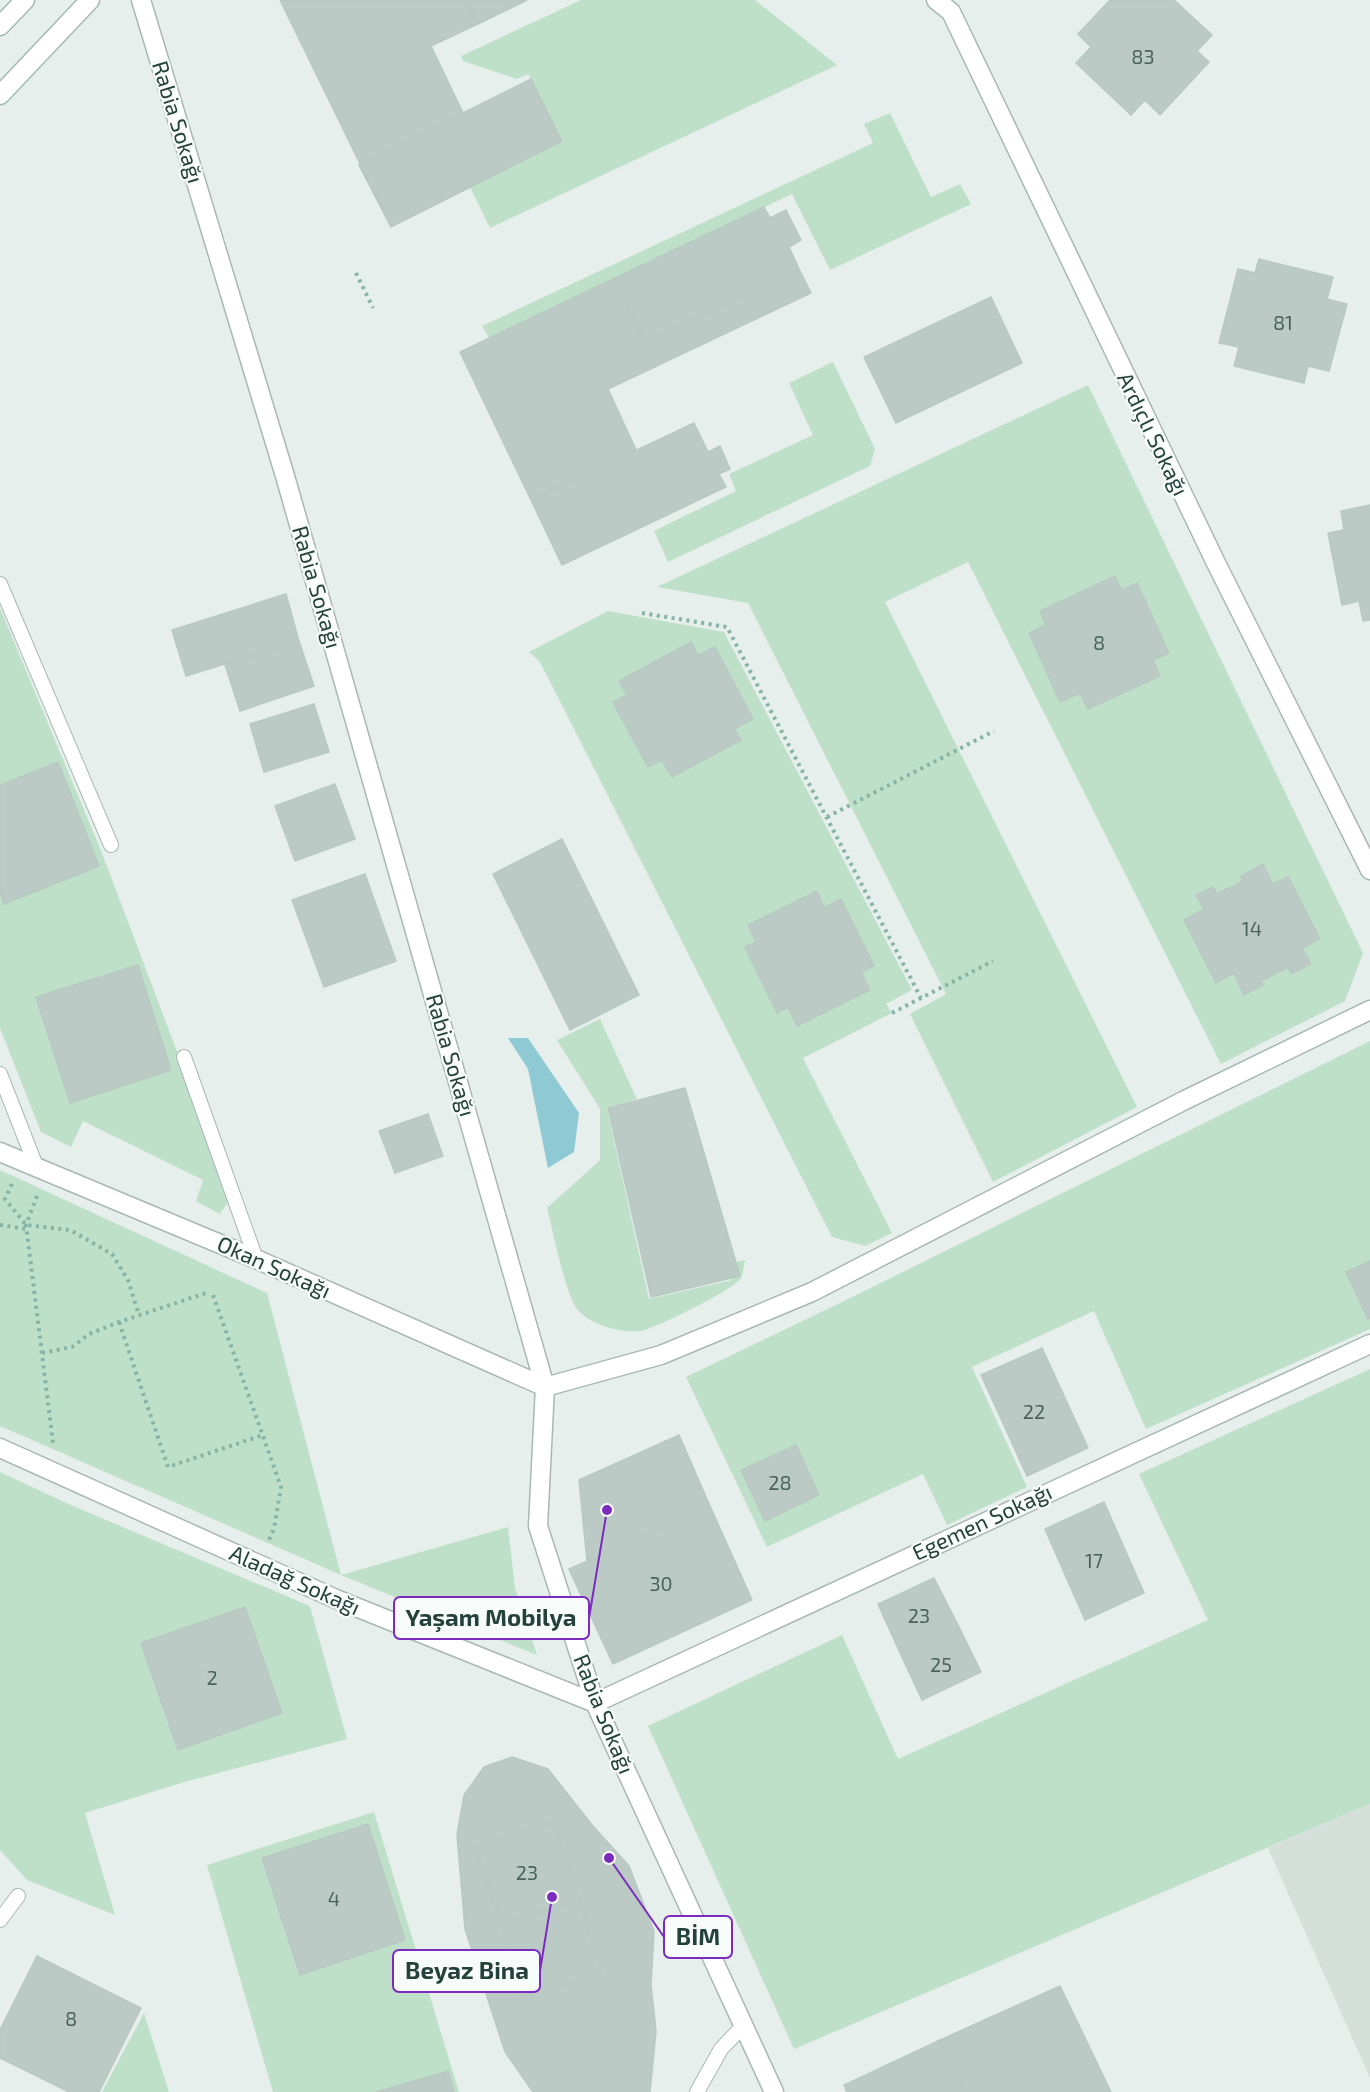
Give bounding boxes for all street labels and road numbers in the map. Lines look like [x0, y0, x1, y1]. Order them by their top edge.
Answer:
street label: Rabia Sokağı [148, 57, 210, 186]
street label: Ardıçlı Sokağı [1111, 368, 1195, 500]
street label: Rabia Sokağı [288, 522, 348, 651]
street label: Rabia Sokağı [422, 990, 482, 1119]
street label: Okan Sokağı [214, 1229, 335, 1303]
street label: Egemen Sokağı [908, 1477, 1055, 1565]
street label: Aladağ Sokağı [226, 1539, 365, 1619]
street label: Rabia Sokağı [569, 1650, 641, 1777]

